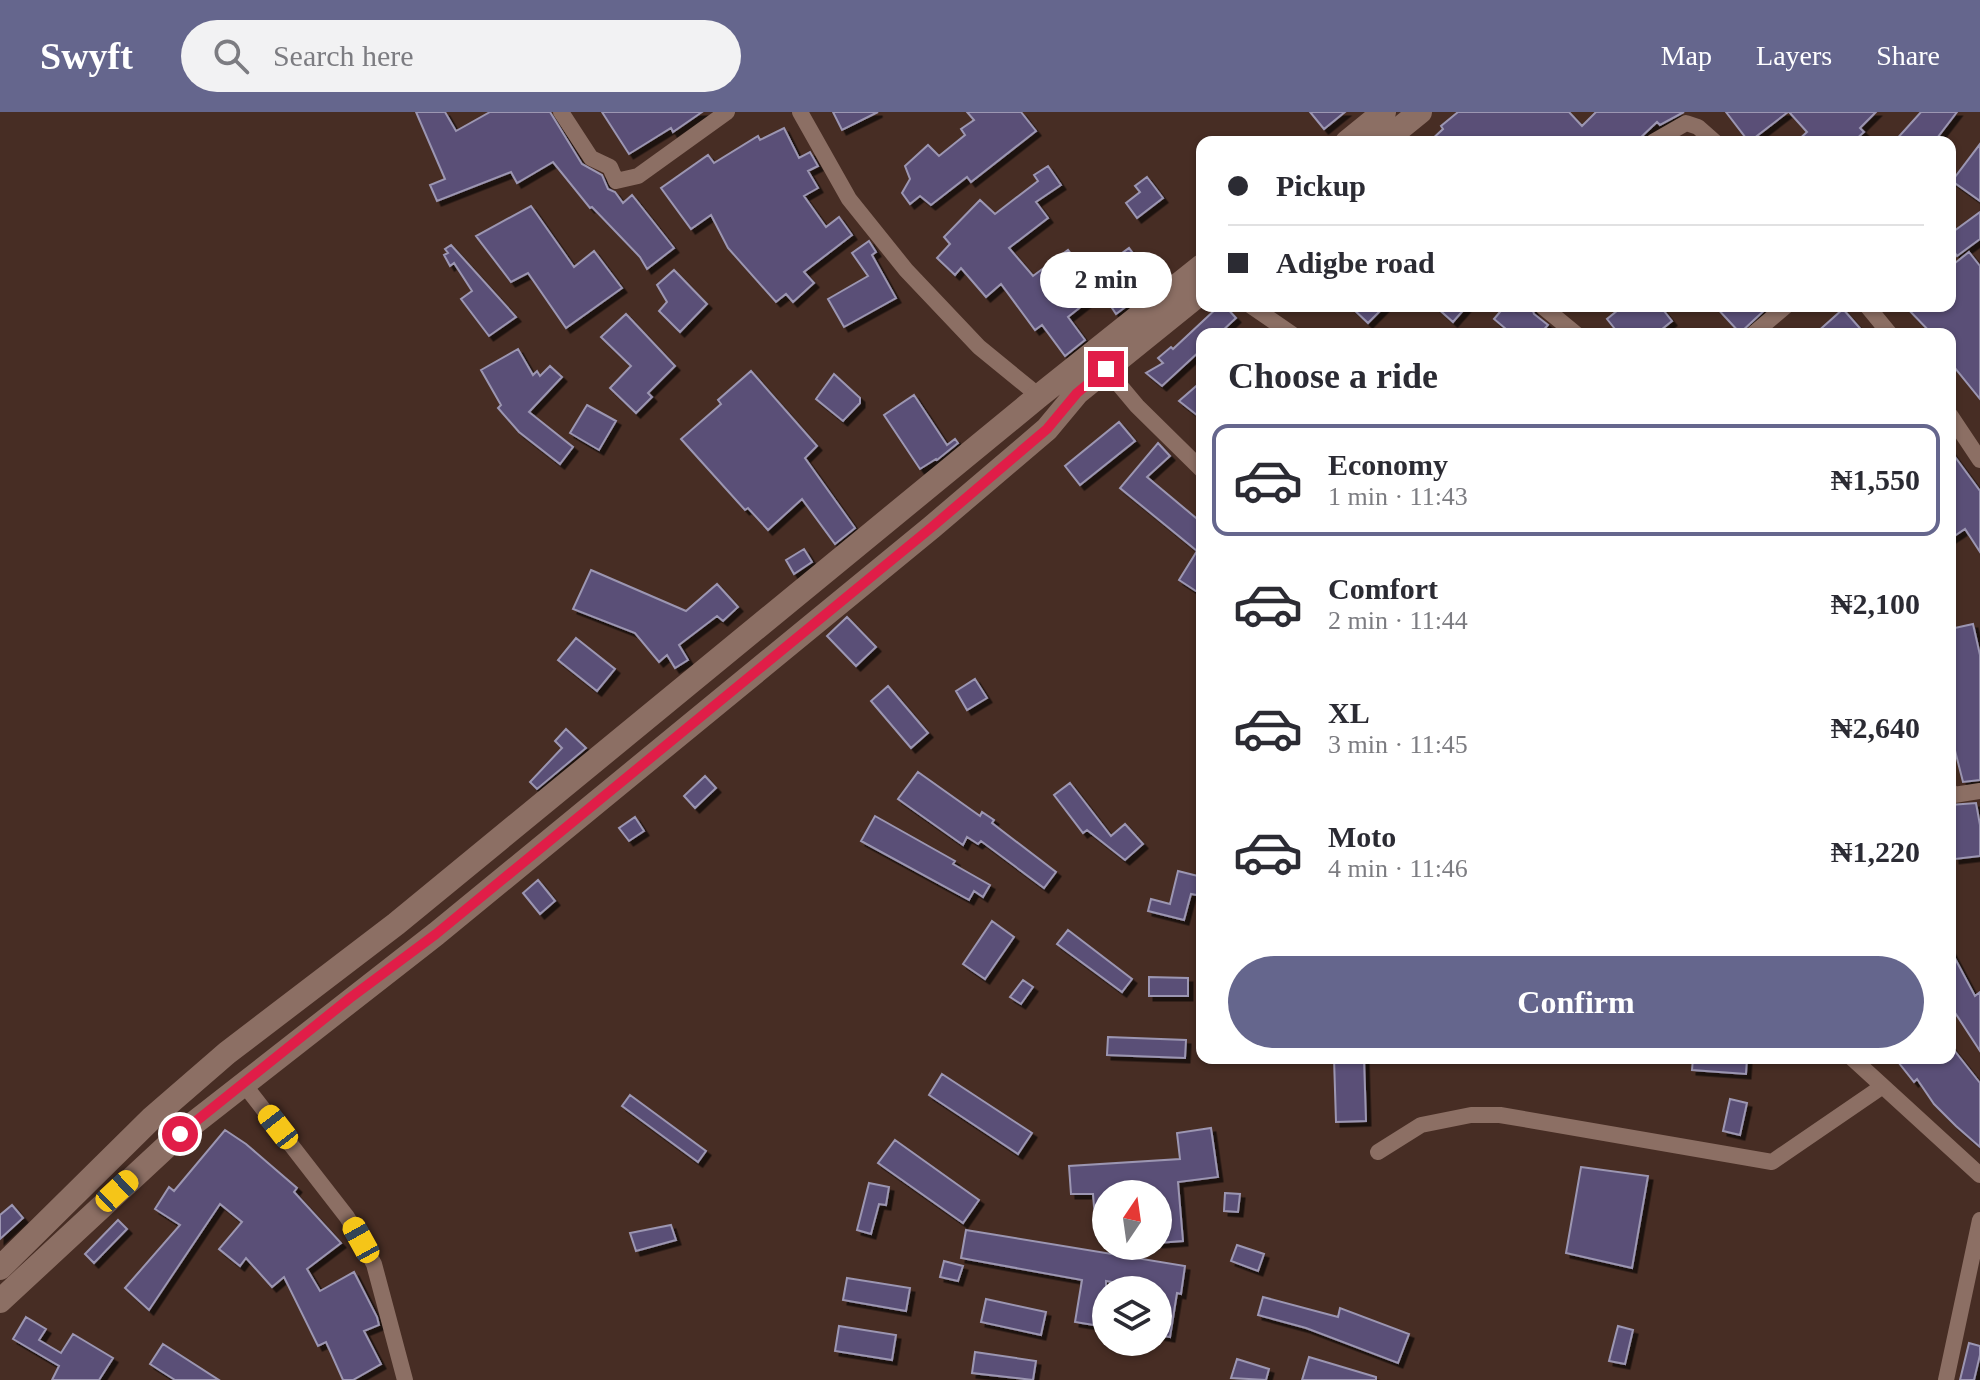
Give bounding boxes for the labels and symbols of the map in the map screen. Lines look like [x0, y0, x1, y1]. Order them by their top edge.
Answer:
callout: 2 min [1040, 253, 1172, 309]
route end [1088, 351, 1124, 387]
car [254, 1101, 302, 1153]
route start [162, 1116, 198, 1152]
car [91, 1166, 143, 1216]
north arrow [1092, 1180, 1172, 1260]
car [339, 1213, 383, 1267]

